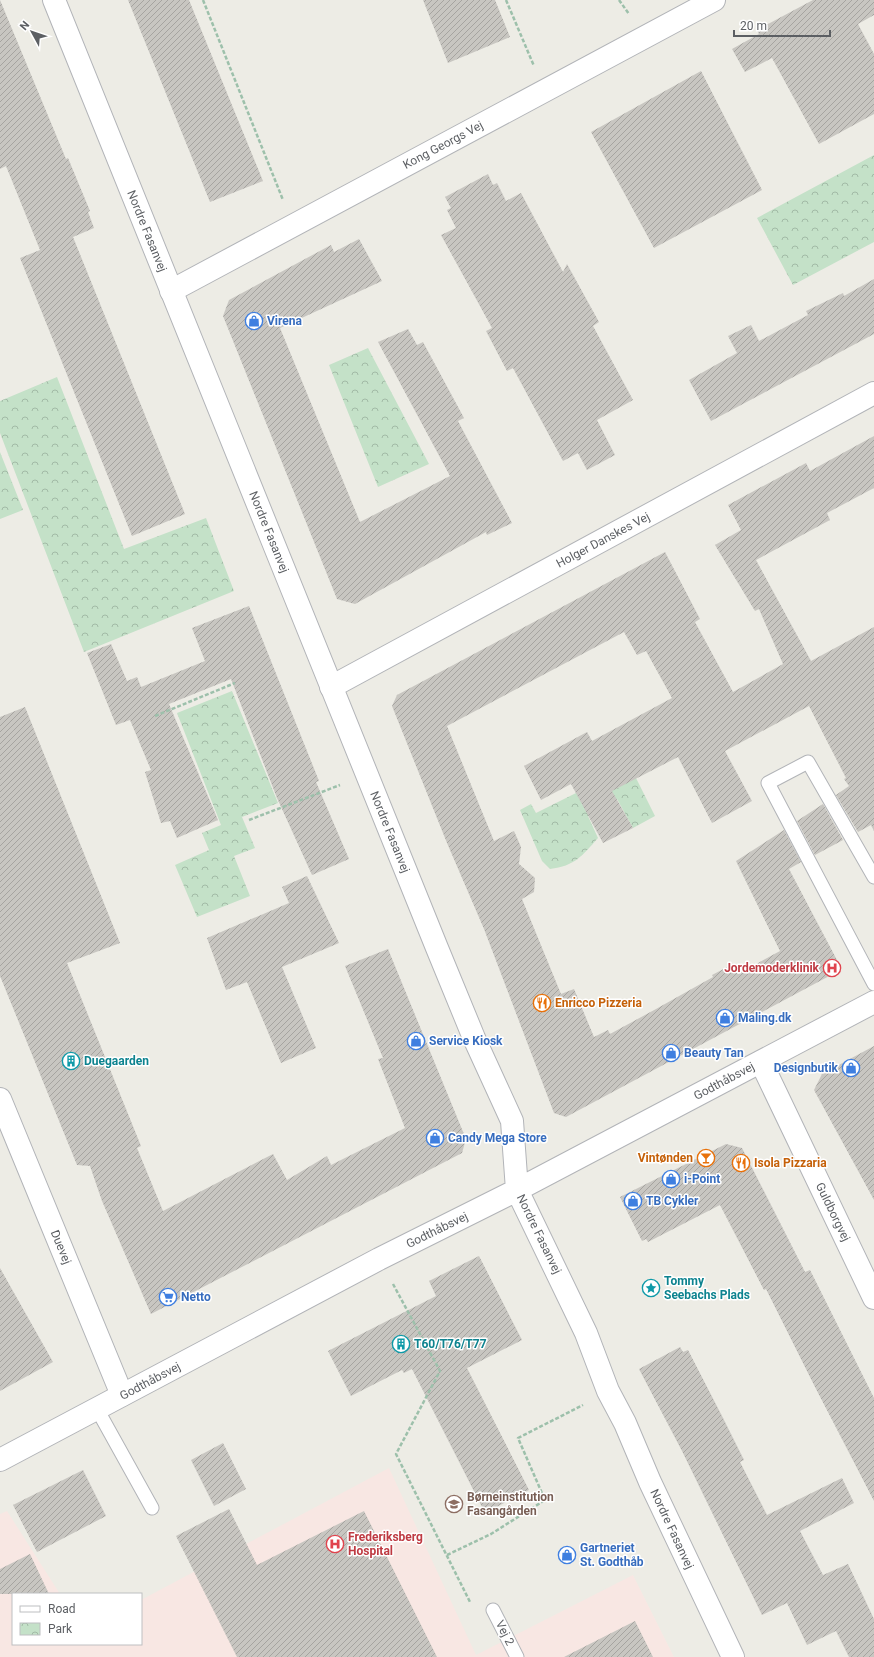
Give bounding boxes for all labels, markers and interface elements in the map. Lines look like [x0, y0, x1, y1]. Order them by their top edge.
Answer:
north arrow [12, 12, 52, 52]
scale bar [734, 12, 830, 38]
text: N [17, 19, 32, 33]
text: 20 m [740, 19, 767, 33]
street label: Kong Georgs Vej [401, 118, 485, 172]
street label: Nordre Fasanvej [124, 188, 170, 274]
shop icon: Virena [244, 311, 264, 331]
place label: Virena [267, 314, 303, 328]
street label: Nordre Fasanvej [246, 489, 292, 575]
street label: Holger Danskes Vej [554, 509, 652, 571]
street label: Nordre Fasanvej [367, 789, 413, 875]
hospital icon: Jordemoderklinik [822, 958, 842, 978]
place label: Jordemoderklinik [724, 961, 820, 975]
restaurant icon: Enricco Pizzeria [532, 993, 552, 1013]
place label: Enricco Pizzeria [555, 996, 642, 1010]
shop icon: Maling.dk [715, 1008, 735, 1028]
place label: Maling.dk [738, 1011, 792, 1025]
shop icon: Service Kiosk [406, 1031, 426, 1051]
place label: Service Kiosk [429, 1034, 503, 1048]
shop icon: Beauty Tan [661, 1043, 681, 1063]
place label: Beauty Tan [684, 1046, 744, 1060]
building icon: Duegaarden [61, 1051, 81, 1071]
place label: Duegaarden [84, 1054, 149, 1068]
shop icon: Designbutik [841, 1058, 861, 1078]
street label: Godthåbsvej [691, 1059, 757, 1103]
place label: Designbutik [774, 1061, 839, 1075]
shop icon: Candy Mega Store [425, 1128, 445, 1148]
place label: Candy Mega Store [448, 1131, 547, 1145]
bar icon: Vintønden [696, 1148, 716, 1168]
place label: Vintønden [638, 1151, 693, 1165]
restaurant icon: Isola Pizzaria [731, 1153, 751, 1173]
place label: Isola Pizzaria [754, 1156, 827, 1170]
shop icon: i-Point [661, 1169, 681, 1189]
place label: i-Point [684, 1172, 720, 1186]
street label: Guldborgvej [813, 1180, 853, 1244]
shop icon: TB Cykler [623, 1191, 643, 1211]
street label: Nordre Fasanvej [514, 1192, 564, 1276]
place label: TB Cykler [646, 1194, 699, 1208]
street label: Godthåbsvej [404, 1209, 470, 1251]
street label: Duevej [48, 1228, 74, 1266]
place label: Tommy Seebachs Plads [664, 1274, 750, 1302]
place icon: Tommy Seebachs Plads [641, 1278, 661, 1298]
supermarket icon: Netto [158, 1287, 178, 1307]
place label: Netto [181, 1290, 211, 1304]
building icon: T60/T76/T77 [391, 1334, 411, 1354]
place label: T60/T76/T77 [414, 1337, 487, 1351]
street label: Godthåbsvej [117, 1359, 183, 1403]
street label: Nordre Fasanvej [647, 1487, 697, 1571]
place label: Børneinstitution Fasangården [467, 1490, 554, 1518]
school or university icon: Børneinstitution Fasangården [444, 1494, 464, 1514]
place label: Frederiksberg Hospital [348, 1530, 423, 1558]
hospital icon: Frederiksberg Hospital [325, 1534, 345, 1554]
place label: Gartneriet St. Godthåb [580, 1541, 644, 1569]
shop icon: Gartneriet St. Godthåb [557, 1545, 577, 1565]
legend [12, 1593, 142, 1645]
text: Road [48, 1602, 76, 1616]
street label: Vej 2 [493, 1618, 517, 1648]
text: Park [48, 1622, 73, 1636]

